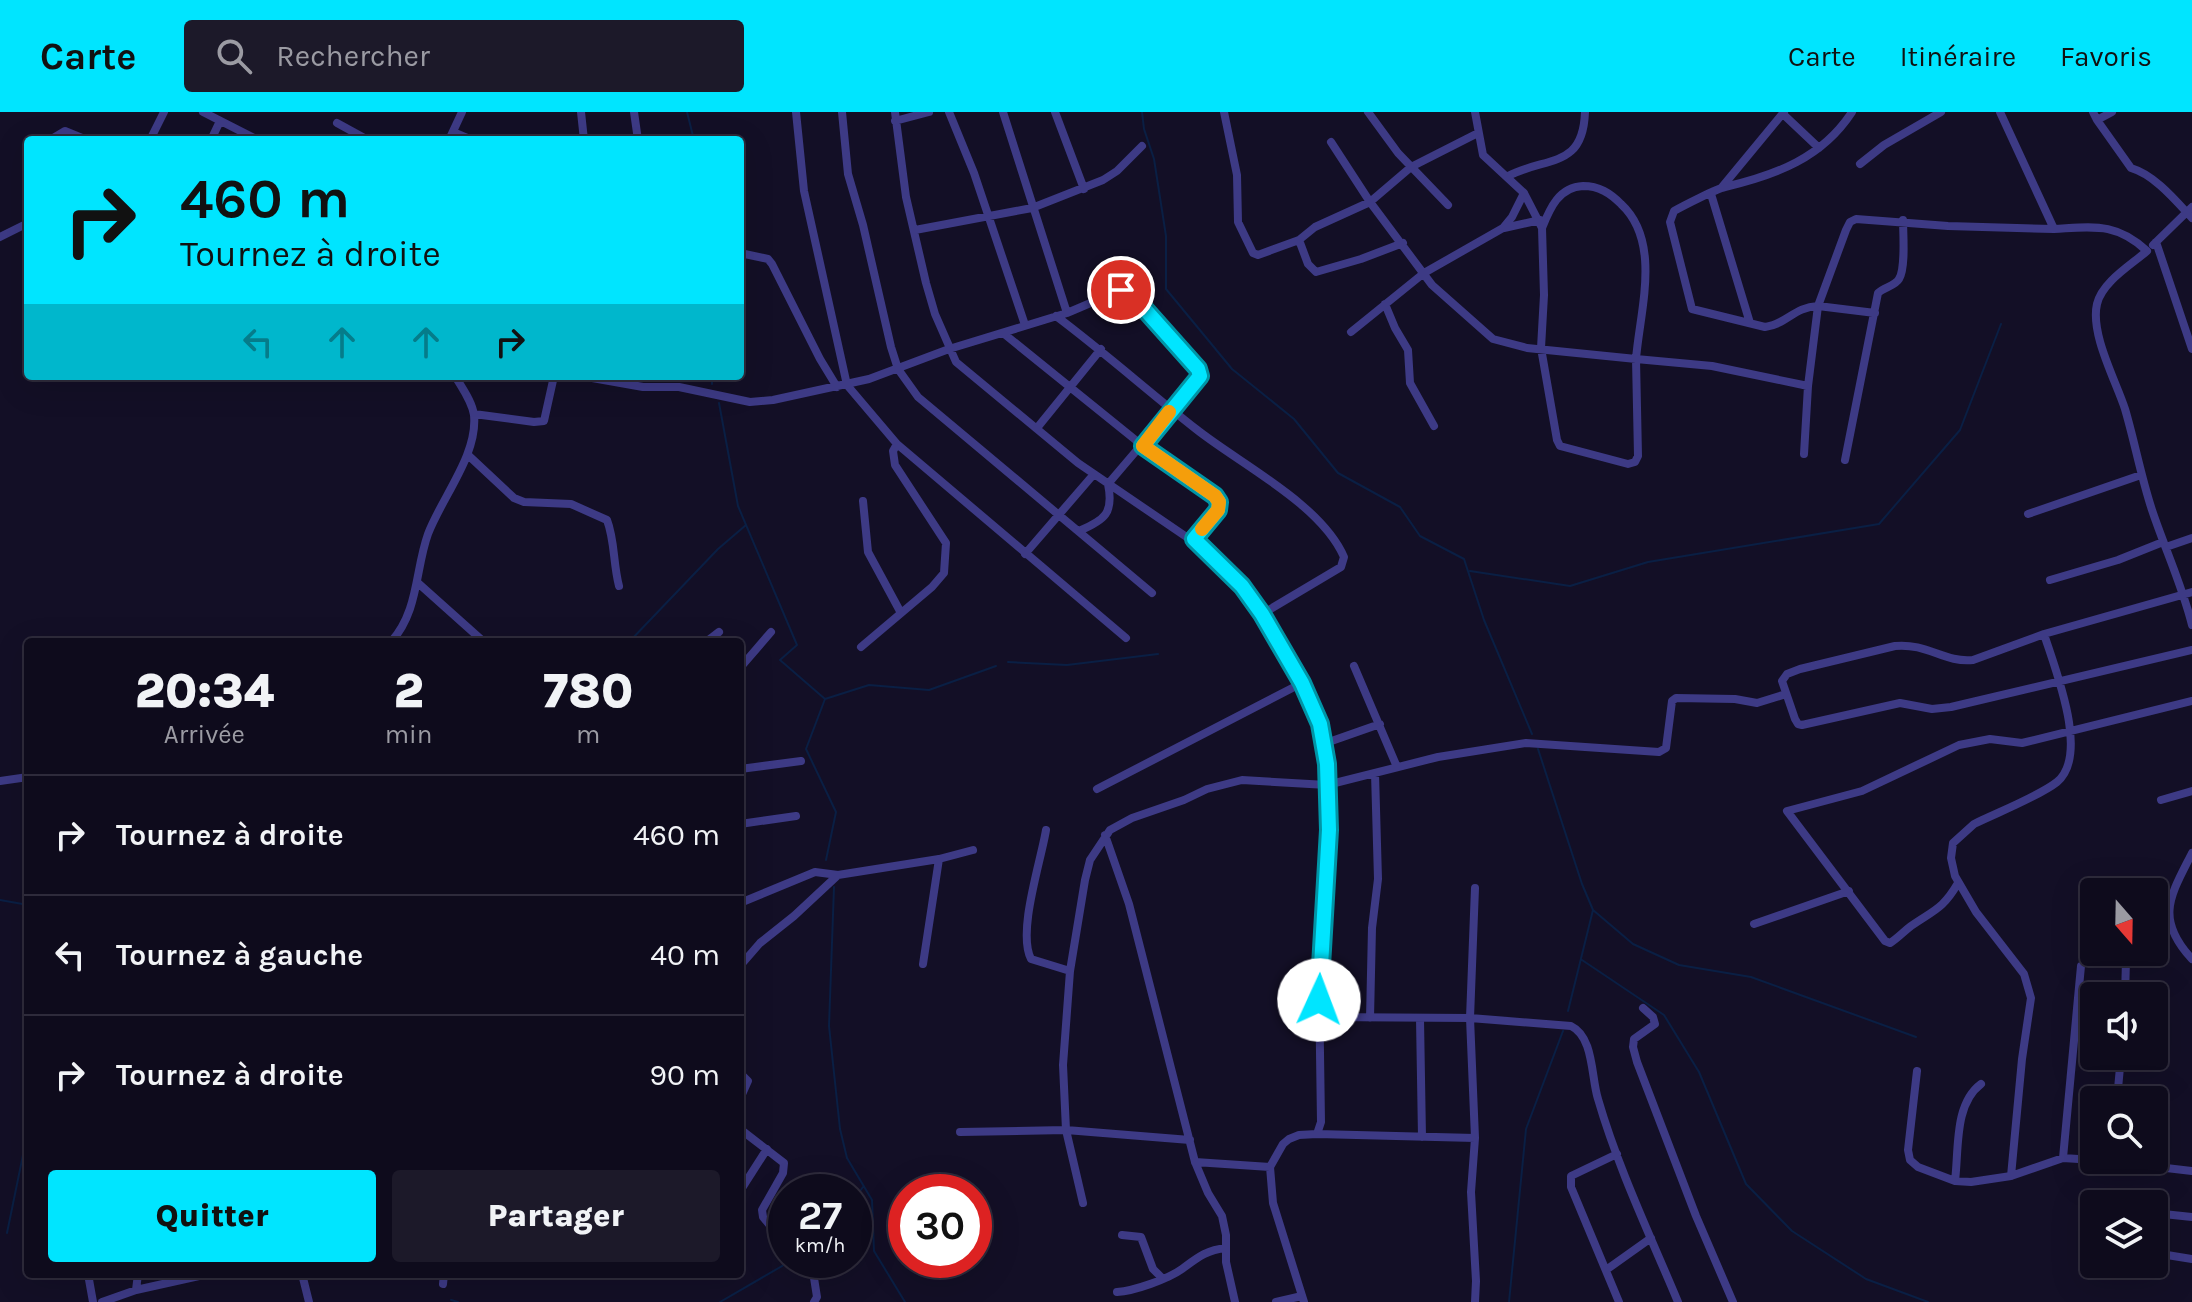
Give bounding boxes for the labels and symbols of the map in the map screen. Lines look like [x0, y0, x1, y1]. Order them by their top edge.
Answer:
pin [1087, 256, 1155, 324]
north arrow [2080, 878, 2168, 966]
position arrow [1277, 958, 1361, 1042]
speed limit sign: 30 [888, 1174, 992, 1278]

